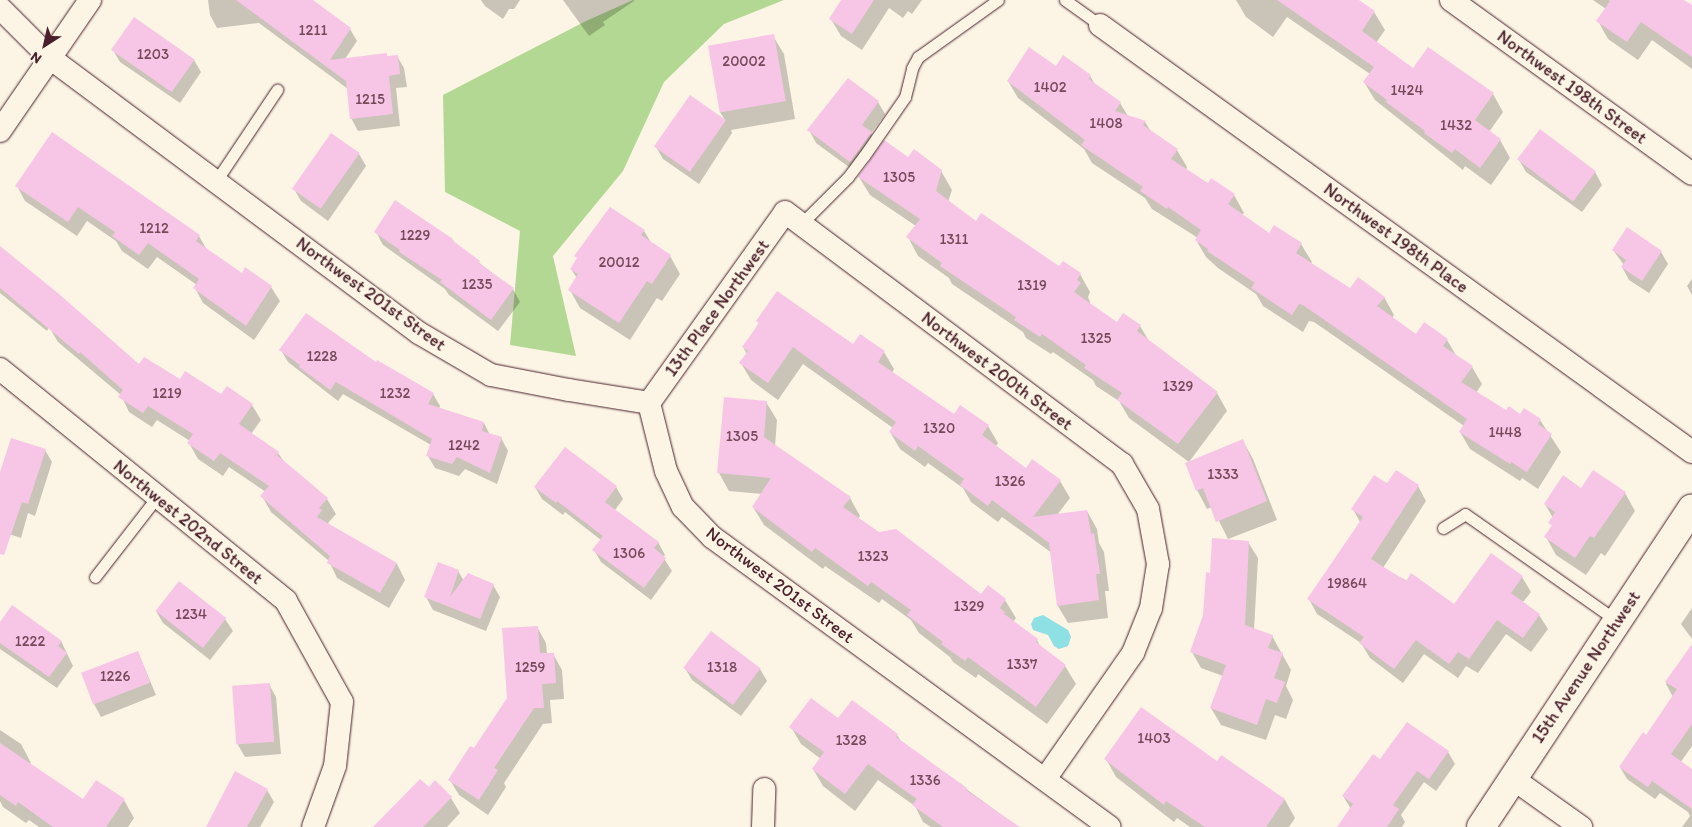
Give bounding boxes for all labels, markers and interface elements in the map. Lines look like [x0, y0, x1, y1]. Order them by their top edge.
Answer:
north arrow [20, 20, 70, 70]
house number: 1211 [299, 22, 327, 40]
street label: Northwest 198th Street [1493, 25, 1651, 149]
house number: 1203 [137, 46, 169, 64]
text: N [27, 48, 45, 67]
house number: 20002 [722, 53, 766, 71]
house number: 1402 [1033, 79, 1067, 97]
house number: 1424 [1391, 82, 1423, 100]
house number: 1215 [355, 91, 385, 109]
house number: 1408 [1089, 115, 1123, 133]
house number: 1432 [1440, 117, 1472, 135]
house number: 1305 [883, 169, 915, 187]
street label: Northwest 198th Place [1319, 178, 1473, 298]
house number: 1212 [139, 220, 169, 238]
house number: 1229 [400, 227, 430, 245]
house number: 1311 [939, 231, 969, 249]
street label: Northwest 201st Street [292, 232, 450, 356]
street label: 13th Place Northwest [660, 235, 774, 381]
house number: 20012 [598, 254, 640, 272]
house number: 1235 [462, 276, 492, 294]
house number: 1319 [1017, 277, 1047, 295]
street label: Northwest 200th Street [917, 307, 1077, 435]
house number: 1325 [1081, 330, 1111, 348]
house number: 1228 [307, 348, 337, 366]
house number: 1329 [1163, 378, 1193, 396]
house number: 1219 [152, 385, 182, 403]
house number: 1232 [380, 385, 410, 403]
house number: 1320 [923, 420, 955, 438]
house number: 1448 [1488, 424, 1522, 442]
house number: 1305 [726, 428, 758, 446]
house number: 1242 [448, 437, 480, 455]
street label: Northwest 202nd Street [109, 455, 267, 589]
house number: 1333 [1207, 466, 1239, 484]
house number: 1326 [995, 473, 1025, 491]
street label: Northwest 201st Street [702, 522, 858, 648]
house number: 1306 [613, 545, 645, 563]
house number: 1323 [857, 548, 889, 566]
house number: 19864 [1327, 575, 1367, 593]
street label: 15th Avenue Northwest [1527, 587, 1645, 747]
house number: 1329 [954, 598, 984, 616]
house number: 1234 [175, 606, 207, 624]
house number: 1222 [15, 633, 45, 651]
house number: 1337 [1007, 656, 1037, 674]
house number: 1259 [515, 659, 545, 677]
house number: 1318 [707, 659, 737, 677]
house number: 1226 [100, 668, 130, 686]
house number: 1403 [1137, 730, 1171, 748]
house number: 1328 [835, 732, 867, 750]
house number: 1336 [909, 772, 941, 790]

